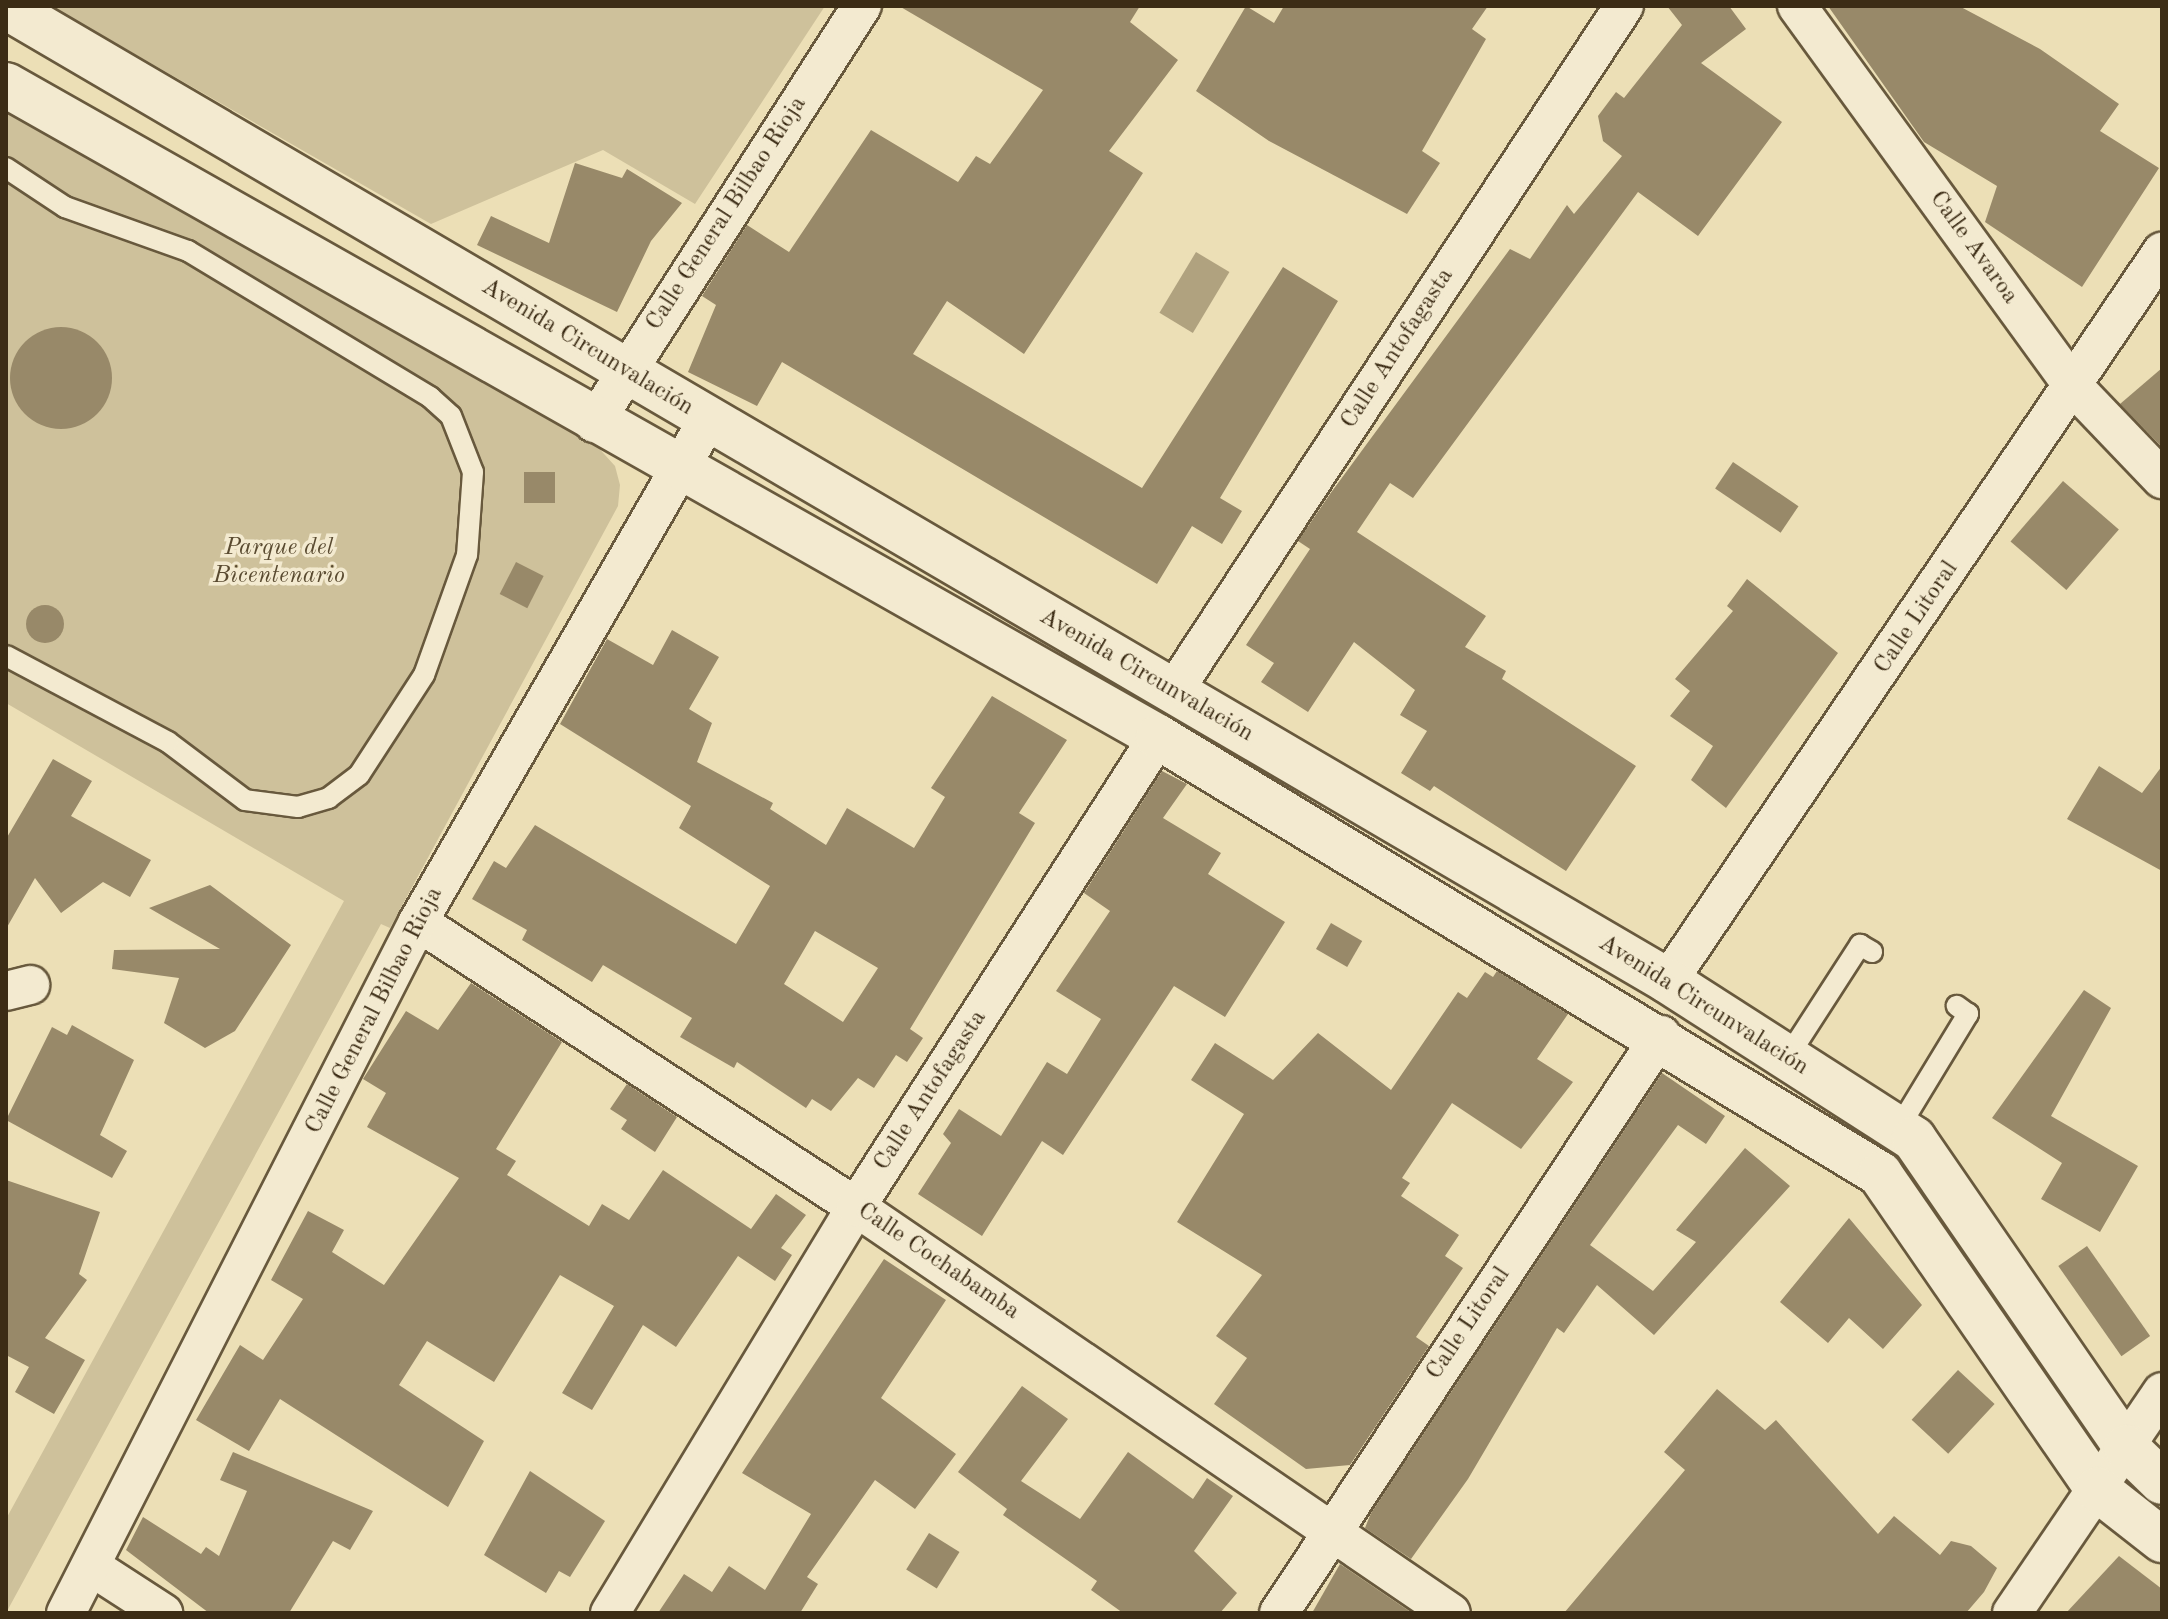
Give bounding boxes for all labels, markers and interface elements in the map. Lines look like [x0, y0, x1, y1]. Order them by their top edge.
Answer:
street label: Calle General Bilbao Rioja [641, 92, 813, 336]
street label: Calle Avaroa [1922, 186, 2024, 310]
street label: Calle Antofagasta [1335, 263, 1461, 435]
street label: Avenida Circunvalación [476, 273, 698, 423]
park label: Parque del Bicentenario [213, 535, 345, 591]
street label: Calle Litoral [1869, 556, 1965, 680]
street label: Avenida Circunvalación [1034, 603, 1258, 749]
street label: Calle General Bilbao Rioja [300, 883, 450, 1139]
street label: Avenida Circunvalación [1593, 930, 1813, 1082]
street label: Calle Antofagasta [868, 1005, 994, 1177]
street label: Calle Cochabamba [851, 1197, 1025, 1327]
street label: Calle Litoral [1421, 1262, 1517, 1386]

